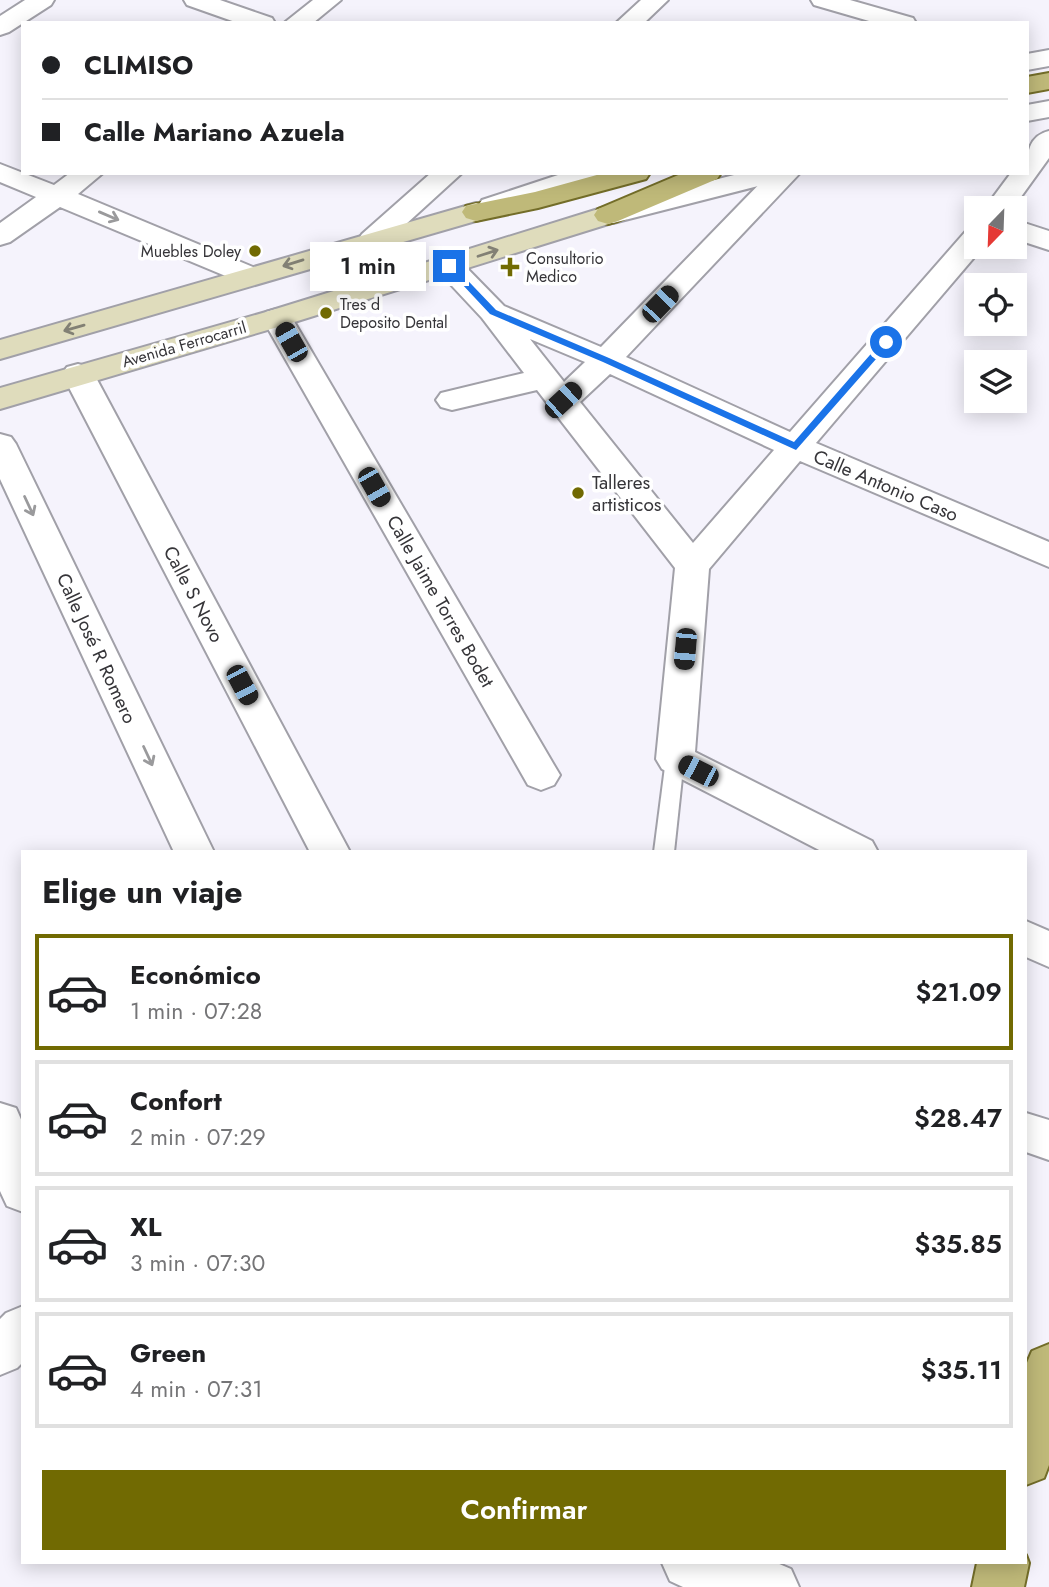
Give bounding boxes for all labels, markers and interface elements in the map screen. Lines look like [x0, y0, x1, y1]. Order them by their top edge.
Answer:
text: CLIMISO [84, 46, 193, 84]
text: Calle Mariano Azuela [84, 113, 345, 151]
north arrow [964, 196, 1027, 259]
map controls [964, 196, 1027, 413]
one-way arrow [97, 210, 119, 223]
place label: Muebles Doley [141, 240, 242, 263]
callout: 1 min [309, 242, 424, 290]
marker: Muebles Doley [247, 243, 263, 259]
one-way arrow [477, 246, 499, 259]
place label: Consultorio Medico [526, 247, 604, 288]
text: 1 min [340, 249, 396, 283]
route end [433, 250, 465, 282]
marker: Consultorio Medico [500, 257, 520, 277]
one-way arrow [282, 258, 304, 271]
button: locate [964, 273, 1027, 336]
car [638, 282, 683, 326]
place label: Tres d Deposito Dental [340, 293, 448, 334]
marker: Tres d Deposito Dental [318, 305, 334, 321]
street label: Avenida Ferrocarril [119, 316, 249, 373]
car [272, 319, 311, 365]
one-way arrow [64, 322, 86, 335]
route start [870, 326, 902, 358]
button: layers [964, 350, 1027, 413]
car [541, 378, 586, 422]
street label: Calle Antonio Caso [809, 443, 962, 528]
car [355, 464, 394, 510]
place label: Talleres artisticos [592, 469, 662, 518]
marker: Talleres artisticos [570, 485, 586, 501]
one-way arrow [23, 495, 37, 516]
street label: Calle Jaime Torres Bodet [380, 510, 501, 693]
street label: Calle S Novo [157, 541, 230, 647]
street label: Calle José R Romero [50, 569, 143, 728]
car [673, 627, 698, 671]
car [223, 662, 262, 708]
one-way arrow [142, 744, 155, 766]
car [675, 752, 722, 790]
text: Elige un viaje [42, 869, 243, 915]
text: Económico [130, 956, 261, 994]
icon: car [46, 961, 109, 1024]
text: $21.09 [915, 973, 1002, 1011]
text: 1 min · 07:28 [130, 994, 262, 1028]
text: Confort [130, 1082, 222, 1120]
icon: car [46, 1087, 109, 1150]
text: $28.47 [914, 1099, 1002, 1137]
text: 2 min · 07:29 [130, 1120, 266, 1154]
text: XL [130, 1208, 162, 1246]
icon: car [46, 1213, 109, 1276]
text: $35.85 [915, 1225, 1002, 1263]
text: 3 min · 07:30 [130, 1246, 265, 1280]
text: Green [130, 1334, 206, 1372]
icon: car [46, 1339, 109, 1402]
text: $35.11 [921, 1351, 1002, 1389]
text: 4 min · 07:31 [130, 1372, 263, 1406]
button: Confirmar [42, 1470, 1006, 1550]

